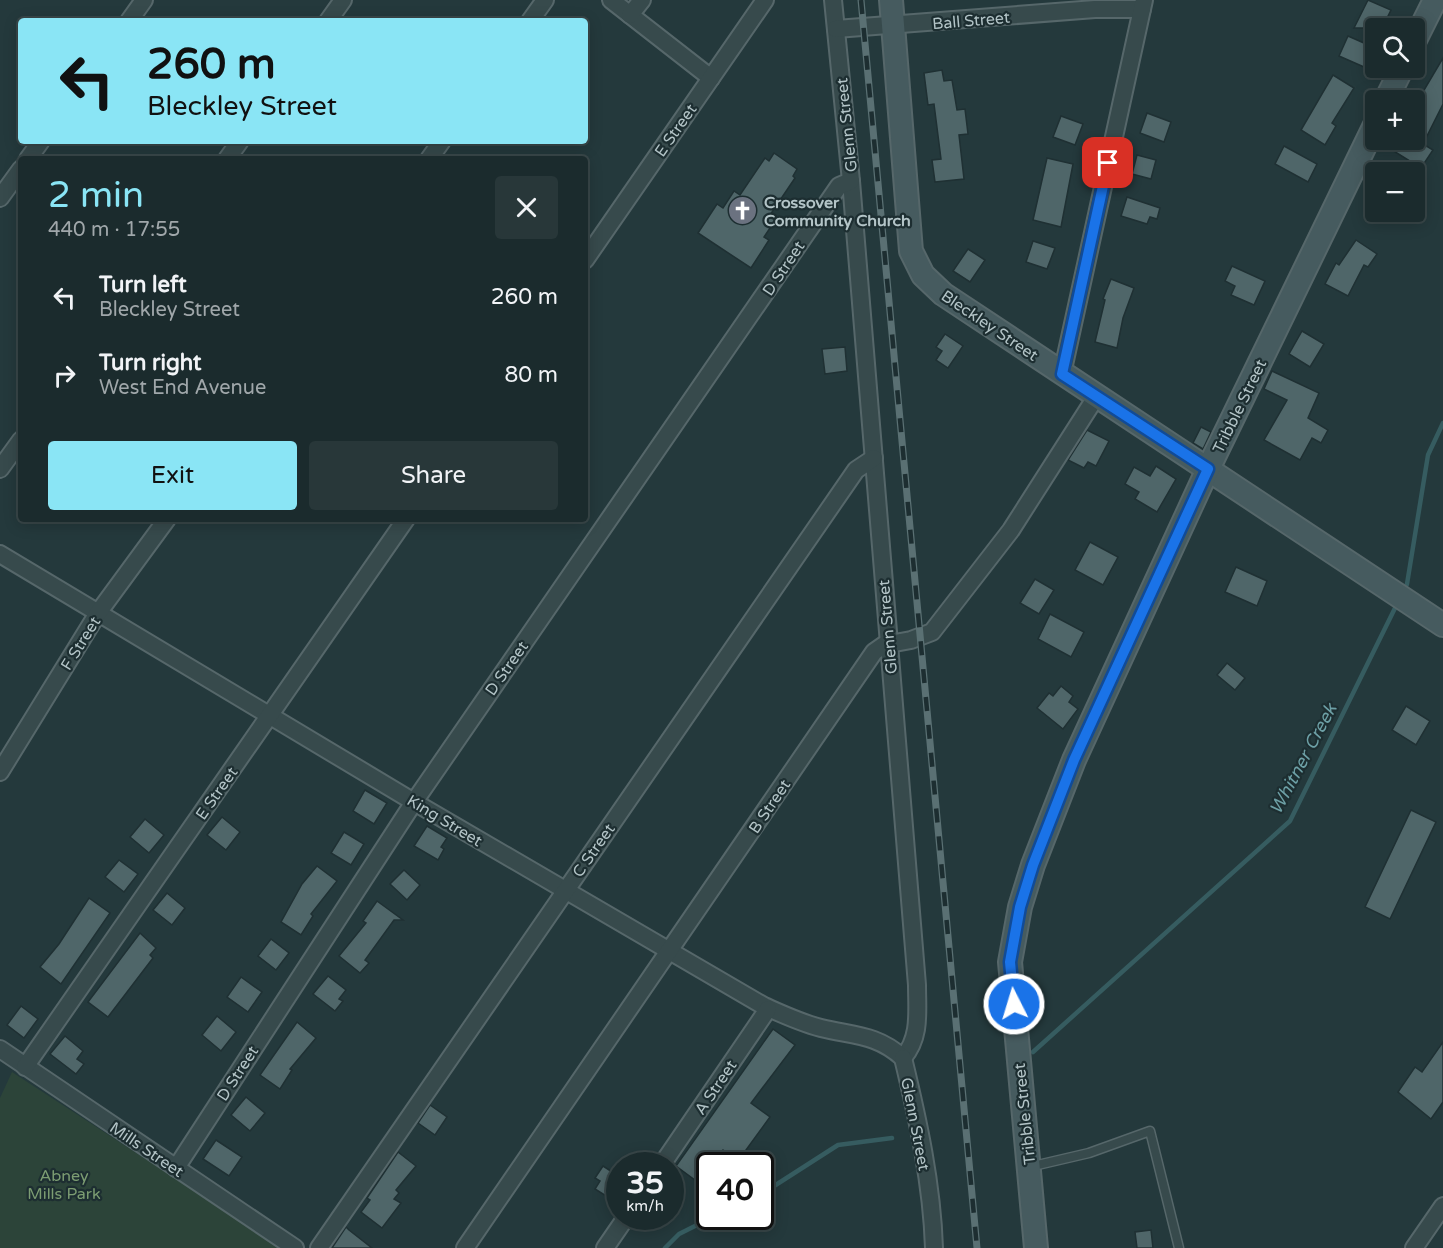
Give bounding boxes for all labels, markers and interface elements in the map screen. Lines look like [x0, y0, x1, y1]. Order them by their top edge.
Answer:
street label: Ball Street [931, 8, 1011, 34]
map controls [1365, 18, 1425, 222]
button: search [1365, 18, 1425, 78]
text: 260 m [147, 39, 276, 90]
icon: left [48, 42, 126, 120]
street label: Glenn Street [832, 77, 862, 173]
text: Bleckley Street [147, 90, 337, 123]
button: + [1365, 90, 1425, 150]
street label: E Street [650, 100, 701, 161]
pin [1082, 137, 1133, 188]
icon: arrive [1091, 146, 1124, 179]
button: − [1365, 162, 1425, 222]
text: 2 min [48, 174, 144, 217]
button: close [495, 176, 558, 239]
place label: Crossover Community Church [764, 193, 911, 231]
church icon: Crossover Community Church [727, 195, 759, 227]
text: 440 m · 17:55 [48, 218, 180, 242]
street label: D Street [758, 237, 809, 300]
text: Turn left [99, 272, 187, 298]
icon: left [48, 281, 81, 314]
text: 260 m [491, 284, 558, 310]
street label: Bleckley Street [937, 286, 1042, 366]
text: Bleckley Street [99, 298, 240, 322]
text: Turn right [99, 350, 201, 376]
street label: Tribble Street [1209, 356, 1271, 457]
icon: right [48, 359, 81, 392]
text: 80 m [504, 362, 558, 388]
text: West End Avenue [99, 376, 266, 400]
button: Exit [48, 441, 297, 510]
button: Share [309, 441, 558, 510]
street label: Glenn Street [874, 579, 902, 675]
street label: F Street [57, 613, 105, 674]
street label: D Street [481, 637, 533, 700]
water label: Whitner Creek [1265, 699, 1342, 818]
street label: E Street [191, 763, 242, 824]
street label: B Street [744, 776, 795, 837]
street label: King Street [403, 791, 486, 851]
street label: C Street [568, 820, 620, 881]
position arrow [982, 972, 1046, 1036]
street label: D Street [213, 1042, 263, 1105]
street label: A Street [690, 1056, 741, 1119]
street label: Tribble Street [1010, 1062, 1040, 1166]
street label: Glenn Street [896, 1076, 934, 1172]
street label: Mills Street [106, 1118, 187, 1182]
speed limit sign: 40 [696, 1152, 774, 1230]
text: 35 [626, 1165, 664, 1202]
park label: Abney Mills Park [27, 1166, 101, 1204]
text: km/h [626, 1197, 664, 1215]

